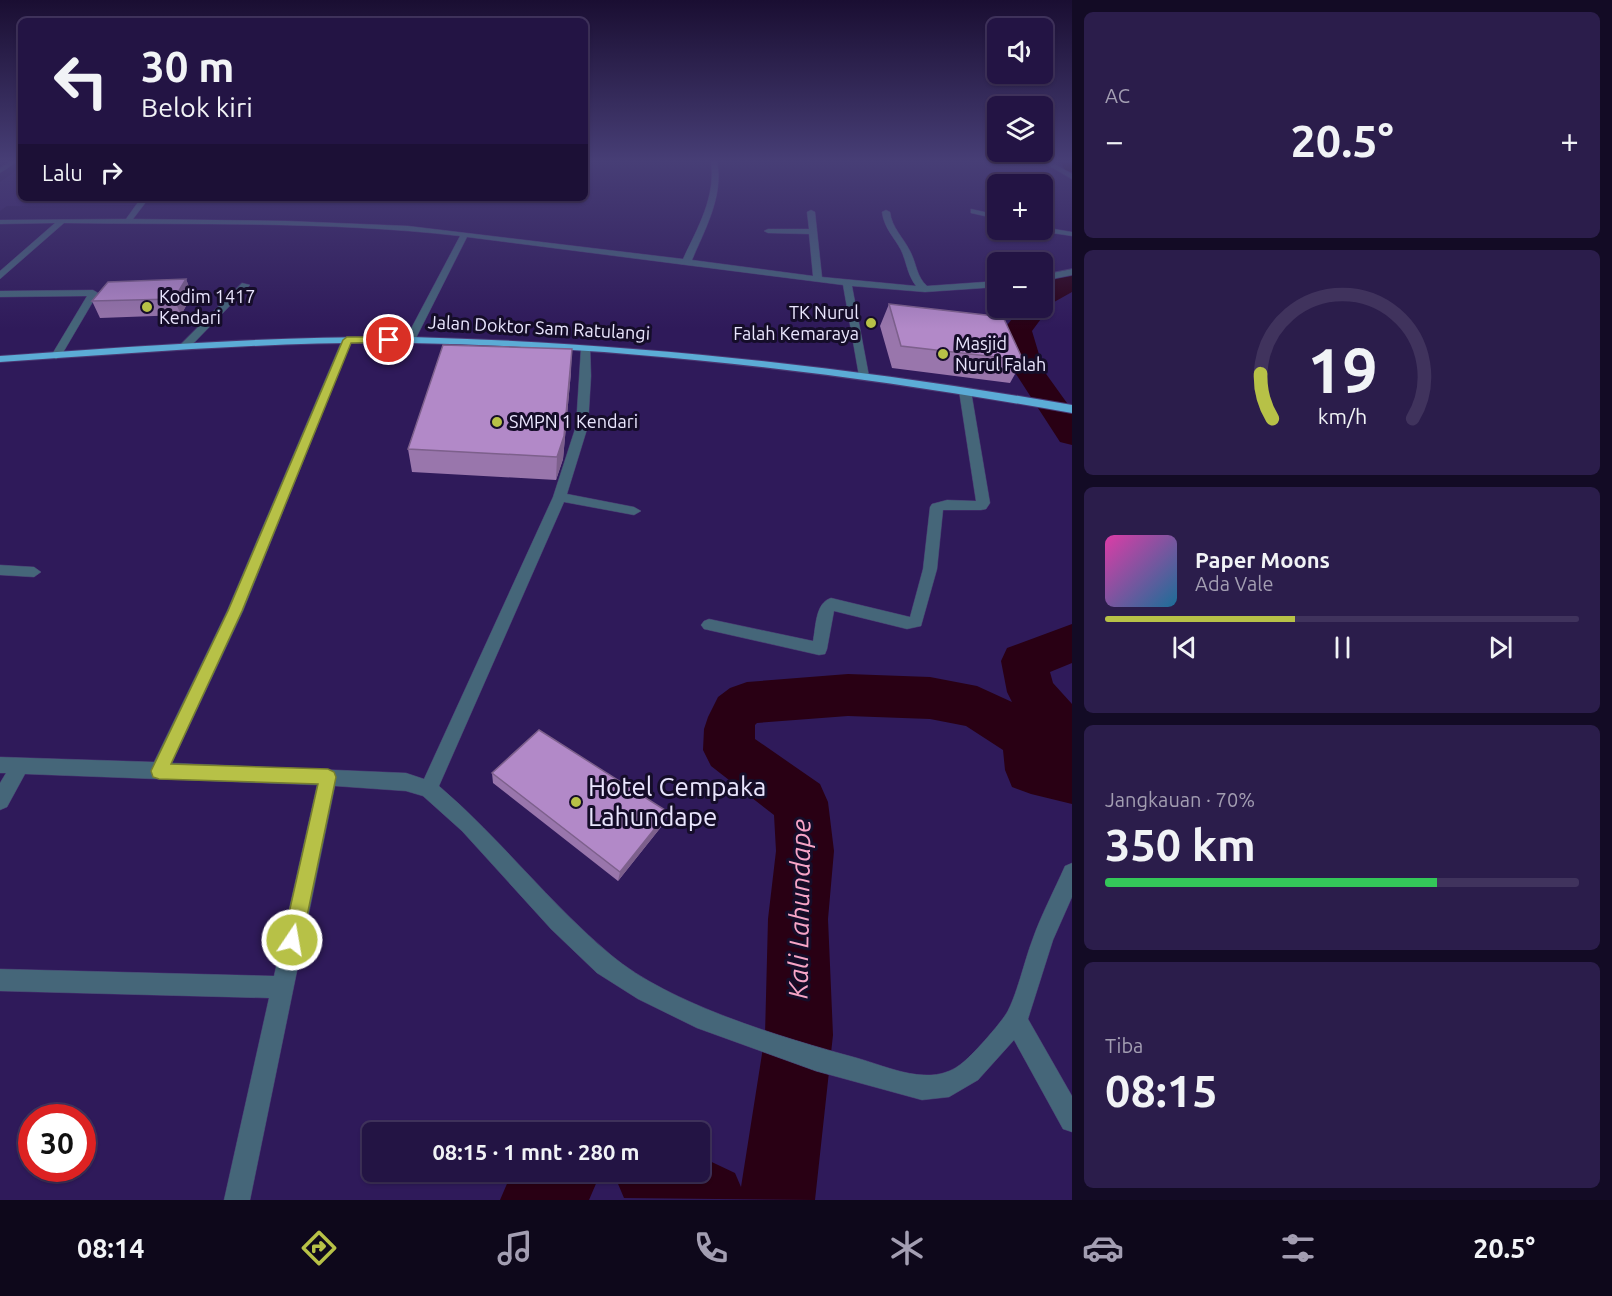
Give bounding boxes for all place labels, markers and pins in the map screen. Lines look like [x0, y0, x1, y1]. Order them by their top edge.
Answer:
place label: Kodim 1417 Kendari [159, 286, 255, 327]
marker: Kodim 1417 Kendari [140, 300, 154, 314]
place label: TK Nurul Falah Kemaraya [733, 302, 859, 343]
pin [363, 314, 414, 365]
marker: TK Nurul Falah Kemaraya [864, 316, 878, 330]
place label: Masjid Nurul Falah [955, 333, 1046, 374]
marker: Masjid Nurul Falah [936, 347, 950, 361]
place label: SMPN 1 Kendari [509, 411, 638, 431]
marker: SMPN 1 Kendari [490, 415, 504, 429]
place label: Hotel Cempaka Lahundape [588, 772, 766, 831]
marker: Hotel Cempaka Lahundape [569, 795, 583, 809]

